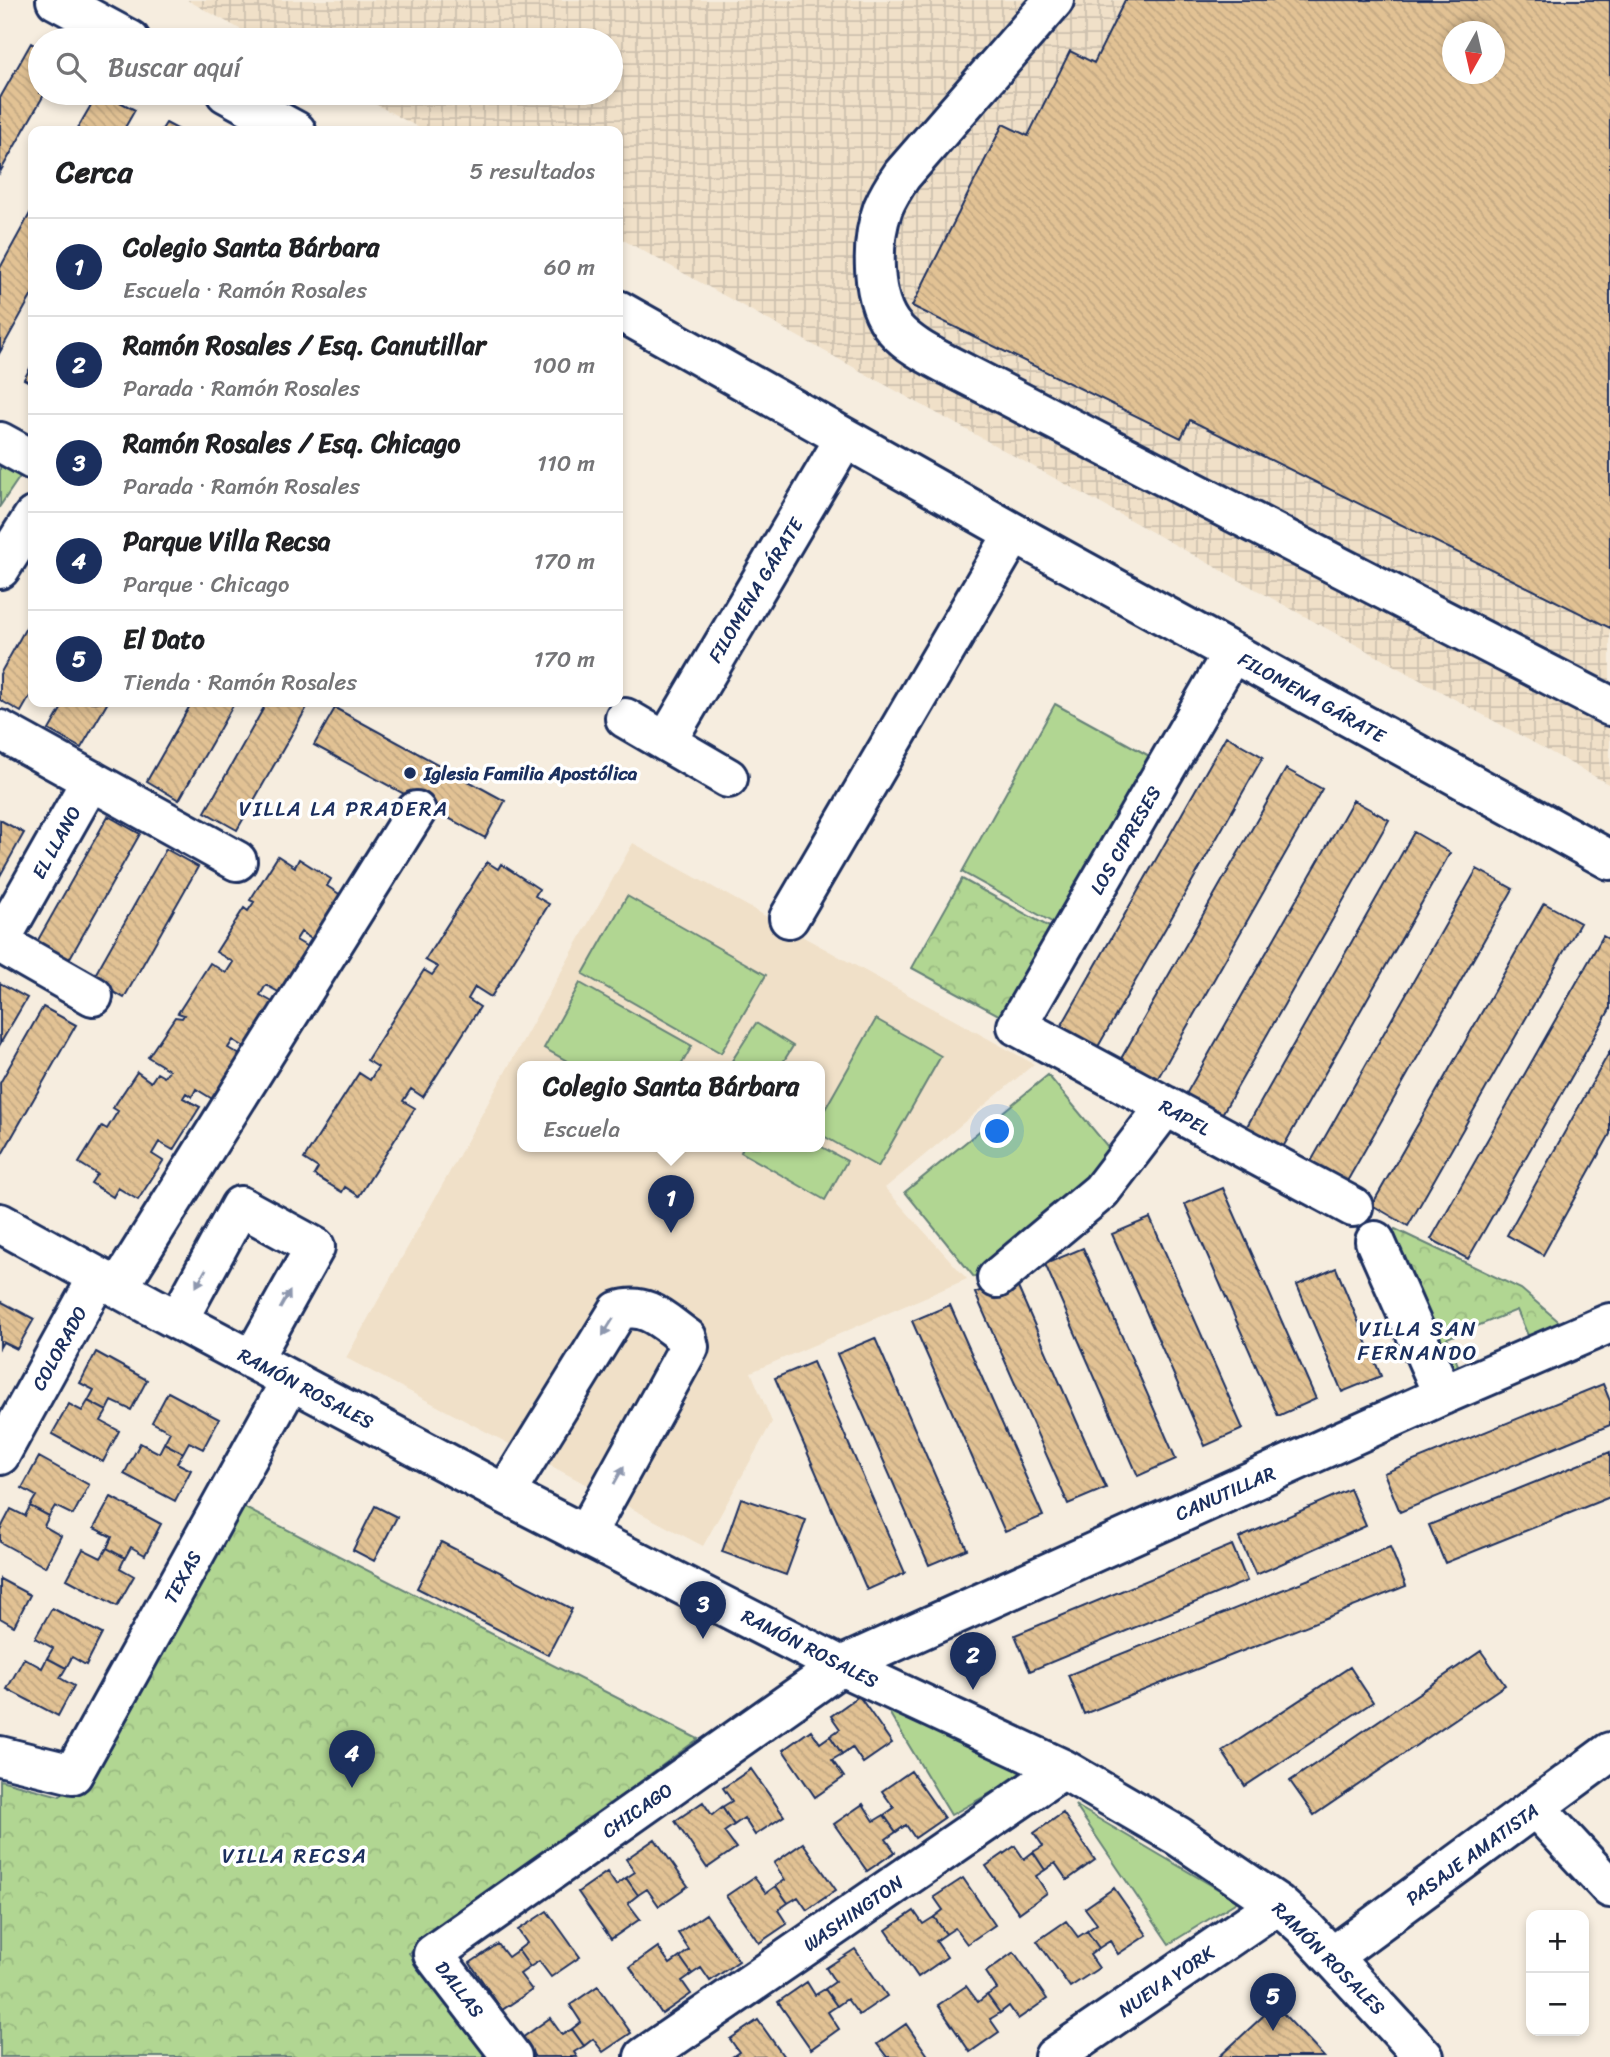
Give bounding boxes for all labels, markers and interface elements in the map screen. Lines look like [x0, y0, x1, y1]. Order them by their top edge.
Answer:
north arrow [1442, 21, 1505, 84]
search box [28, 28, 623, 105]
text: Buscar aquí [108, 44, 241, 90]
icon: search [52, 48, 90, 86]
text: Cerca [56, 145, 132, 199]
text: 5 resultados [469, 151, 595, 192]
text: Colegio Santa Bárbara [123, 224, 379, 270]
text: 1 [74, 247, 84, 288]
text: 60 m [544, 247, 595, 288]
text: Escuela · Ramón Rosales [123, 270, 367, 311]
text: Ramón Rosales / Esq. Canutillar [123, 322, 486, 368]
text: 2 [72, 345, 86, 386]
text: 100 m [532, 345, 595, 386]
text: Parada · Ramón Rosales [123, 368, 360, 409]
text: Ramón Rosales / Esq. Chicago [123, 420, 460, 466]
text: 3 [73, 443, 85, 484]
text: 110 m [537, 443, 595, 484]
text: Parada · Ramón Rosales [123, 466, 360, 507]
street label: FILOMENA GÁRATE [699, 510, 813, 669]
text: Parque Villa Recsa [123, 518, 331, 564]
text: 4 [72, 541, 86, 582]
text: 170 m [534, 541, 595, 582]
text: Parque · Chicago [123, 564, 289, 605]
text: El Dato [123, 616, 205, 662]
text: 5 [72, 639, 86, 680]
text: 170 m [534, 639, 595, 680]
street label: FILOMENA GÁRATE [1232, 643, 1393, 752]
text: Tienda · Ramón Rosales [123, 662, 357, 703]
place label: Iglesia Familia Apostólica [423, 757, 638, 790]
marker: Iglesia Familia Apostólica [402, 765, 418, 781]
street label: LOS CIPRESES [1081, 779, 1170, 901]
district label: VILLA LA PRADERA [239, 790, 449, 828]
street label: EL LLANO [23, 799, 90, 885]
popup [517, 1061, 825, 1152]
text: Colegio Santa Bárbara [543, 1063, 799, 1109]
street label: RAPEL [1153, 1090, 1217, 1145]
text: Escuela [543, 1109, 620, 1150]
your location [980, 1114, 1014, 1148]
pin: 1 [648, 1175, 694, 1233]
one-way arrow [195, 1269, 207, 1288]
one-way arrow [280, 1290, 291, 1310]
street label: COLORADO [23, 1300, 96, 1397]
district label: VILLA SAN FERNANDO [1358, 1310, 1478, 1372]
one-way arrow [602, 1317, 615, 1336]
street label: RAMÓN ROSALES [232, 1339, 380, 1438]
street label: CANUTILLAR [1170, 1457, 1281, 1530]
one-way arrow [613, 1465, 625, 1484]
street label: TEXAS [154, 1545, 210, 1610]
pin: 3 [680, 1581, 726, 1639]
street label: RAMÓN ROSALES [735, 1600, 884, 1697]
pin: 2 [950, 1632, 996, 1690]
pin: 4 [329, 1730, 375, 1788]
street label: CHICAGO [595, 1774, 680, 1847]
street label: PASAJE AMATISTA [1399, 1795, 1546, 1914]
district label: VILLA RECSA [222, 1837, 368, 1875]
street label: WASHINGTON [796, 1866, 911, 1960]
street label: RAMÓN ROSALES [1264, 1894, 1393, 2023]
map controls [1526, 1910, 1589, 2036]
button: + [1526, 1910, 1589, 1973]
street label: NUEVA YORK [1111, 1936, 1223, 2026]
street label: DALLAS [426, 1953, 493, 2025]
pin: 5 [1250, 1973, 1296, 2031]
button: − [1526, 1973, 1589, 2036]

